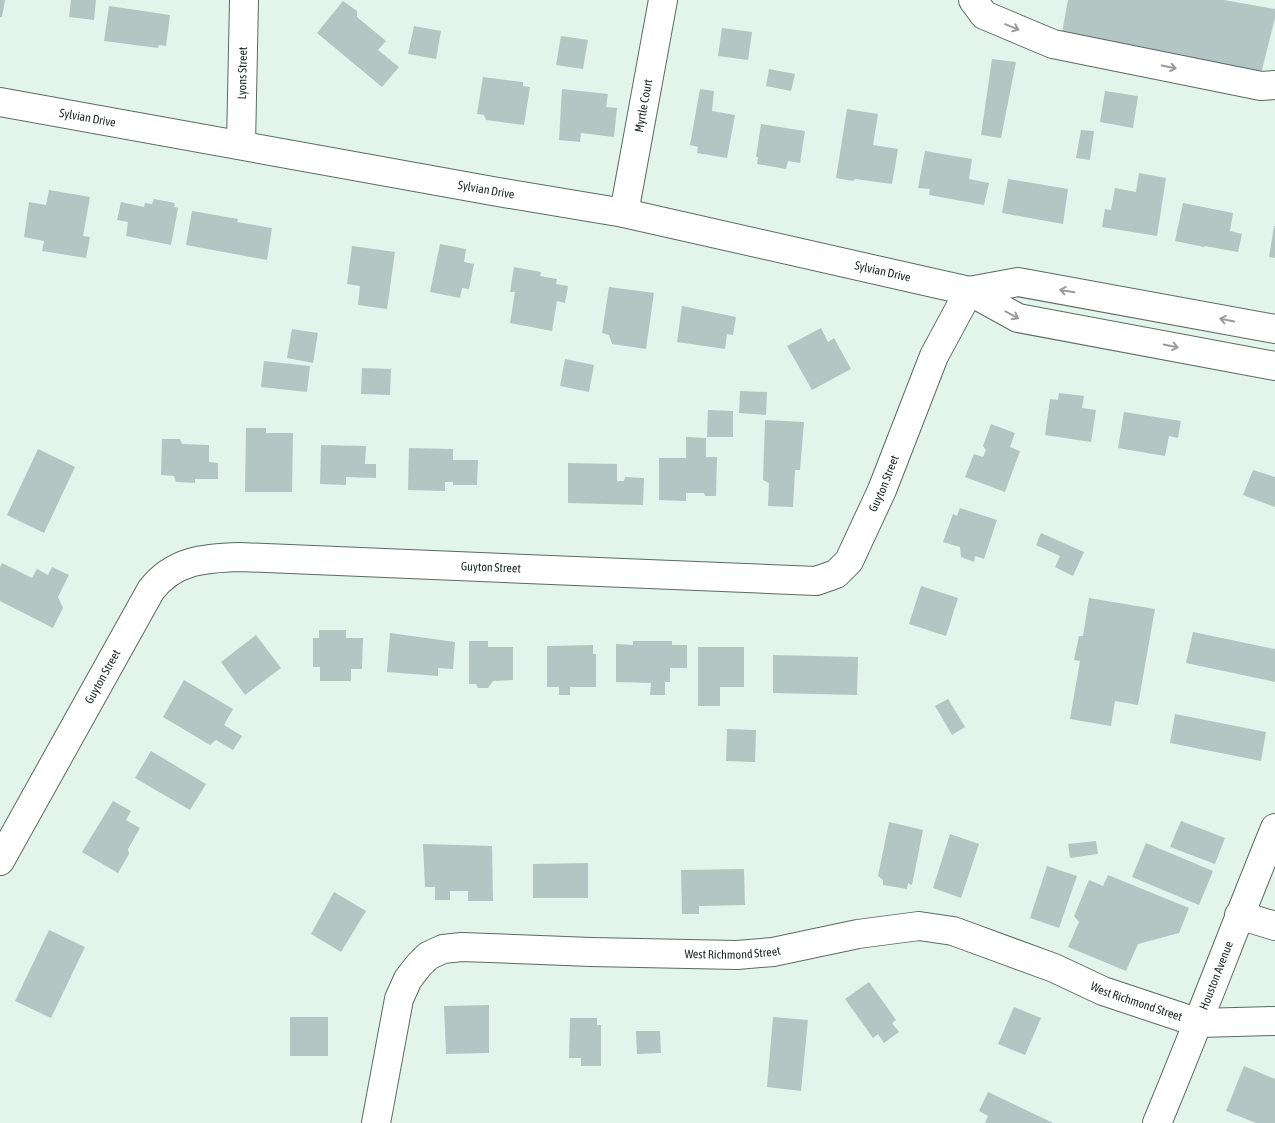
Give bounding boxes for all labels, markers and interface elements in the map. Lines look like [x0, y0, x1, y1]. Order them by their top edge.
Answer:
one-way arrow [1004, 23, 1019, 32]
street label: Lyons Street [235, 46, 250, 100]
one-way arrow [1160, 63, 1176, 73]
street label: Myrtle Court [632, 78, 655, 134]
street label: Sylvian Drive [58, 106, 117, 130]
street label: Sylvian Drive [457, 178, 515, 202]
street label: Sylvian Drive [853, 258, 912, 285]
one-way arrow [1060, 286, 1076, 296]
one-way arrow [1004, 310, 1019, 320]
one-way arrow [1219, 315, 1235, 325]
one-way arrow [1162, 342, 1178, 351]
street label: Guyton Street [866, 453, 902, 514]
street label: Guyton Street [461, 559, 522, 576]
street label: Guyton Street [82, 647, 124, 706]
street label: Houston Avenue [1197, 939, 1236, 1012]
street label: West Richmond Street [684, 943, 782, 962]
street label: West Richmond Street [1088, 979, 1185, 1024]

